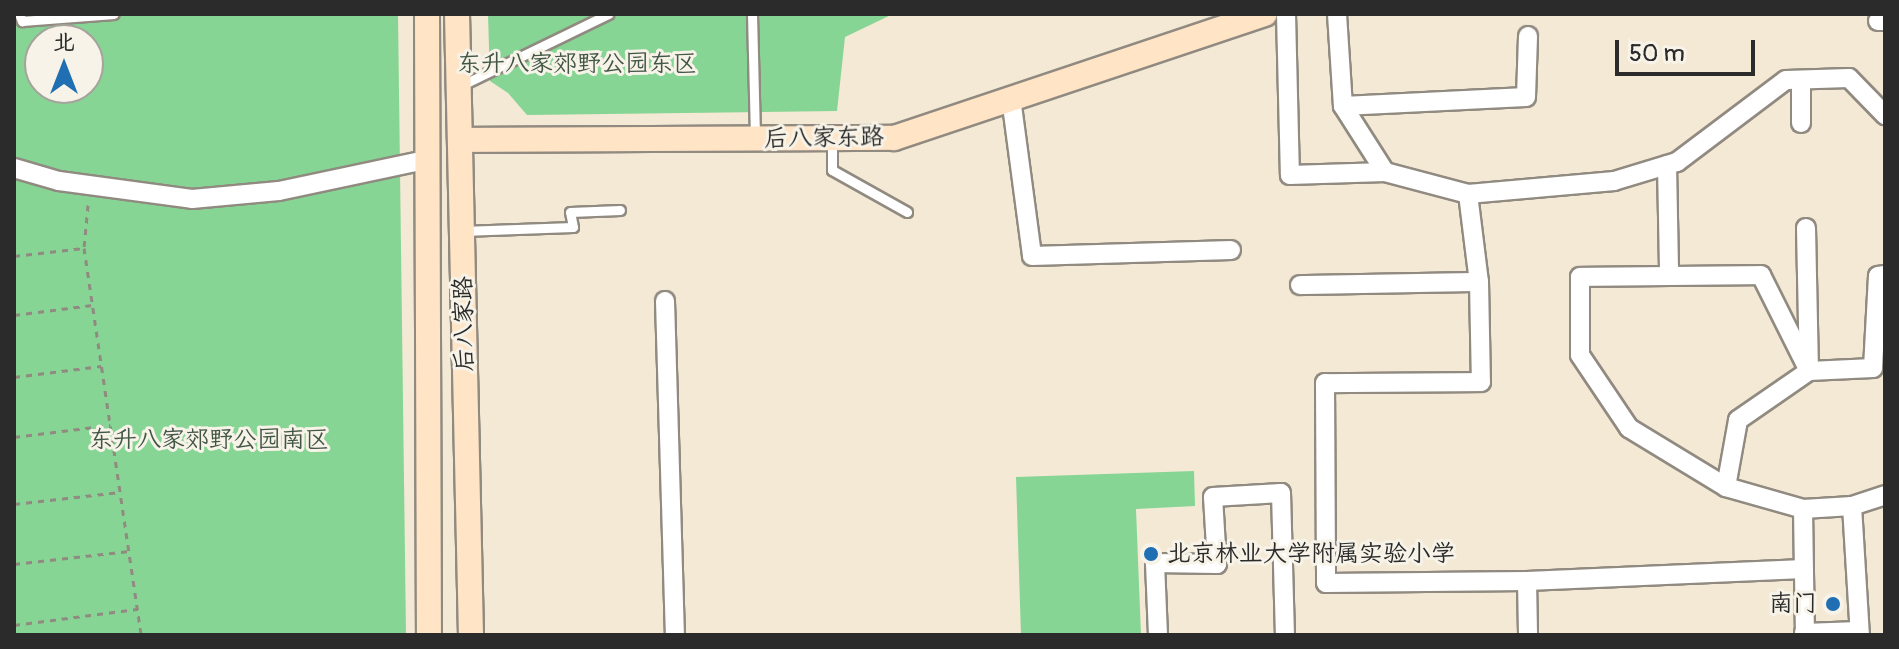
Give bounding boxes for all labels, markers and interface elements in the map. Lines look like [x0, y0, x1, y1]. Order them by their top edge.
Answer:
north arrow [24, 24, 104, 104]
scale bar [1619, 24, 1759, 74]
text: 北 [53, 28, 75, 56]
text: 50 m [1629, 39, 1685, 68]
park label: 东升八家郊野公园东区 [457, 50, 697, 78]
street label: 后八家东路 [764, 123, 884, 153]
street label: 后八家路 [449, 276, 479, 372]
park label: 东升八家郊野公园南区 [89, 426, 329, 454]
place label: 北京林业大学附属实验小学 [1167, 540, 1455, 568]
marker: 北京林业大学附属实验小学 [1142, 545, 1160, 563]
place label: 南门 [1769, 590, 1817, 618]
marker: 南门 [1824, 595, 1842, 613]

